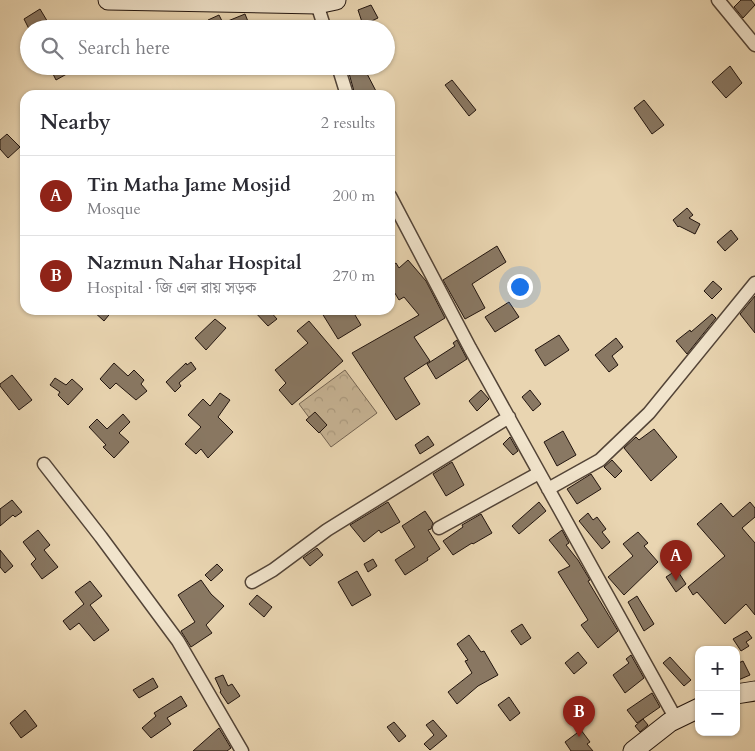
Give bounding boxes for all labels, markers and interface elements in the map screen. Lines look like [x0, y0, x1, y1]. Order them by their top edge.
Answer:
search box [20, 20, 395, 75]
icon: search [38, 34, 66, 62]
text: Search here [78, 35, 170, 61]
text: Nearby [40, 108, 111, 137]
text: 2 results [321, 112, 375, 134]
text: Tin Matha Jame Mosjid [87, 172, 291, 198]
text: A [50, 185, 62, 207]
text: 200 m [333, 185, 375, 207]
text: Mosque [87, 198, 141, 220]
text: Nazmun Nahar Hospital [87, 250, 301, 276]
text: B [50, 265, 62, 287]
text: 270 m [333, 265, 375, 287]
your location [507, 274, 533, 300]
text: Hospital · জি এল রায় সড়ক [87, 277, 256, 299]
pin: A [660, 540, 692, 581]
map controls [695, 646, 740, 736]
button: + [695, 646, 740, 691]
button: − [695, 691, 740, 736]
pin: B [563, 696, 595, 737]

